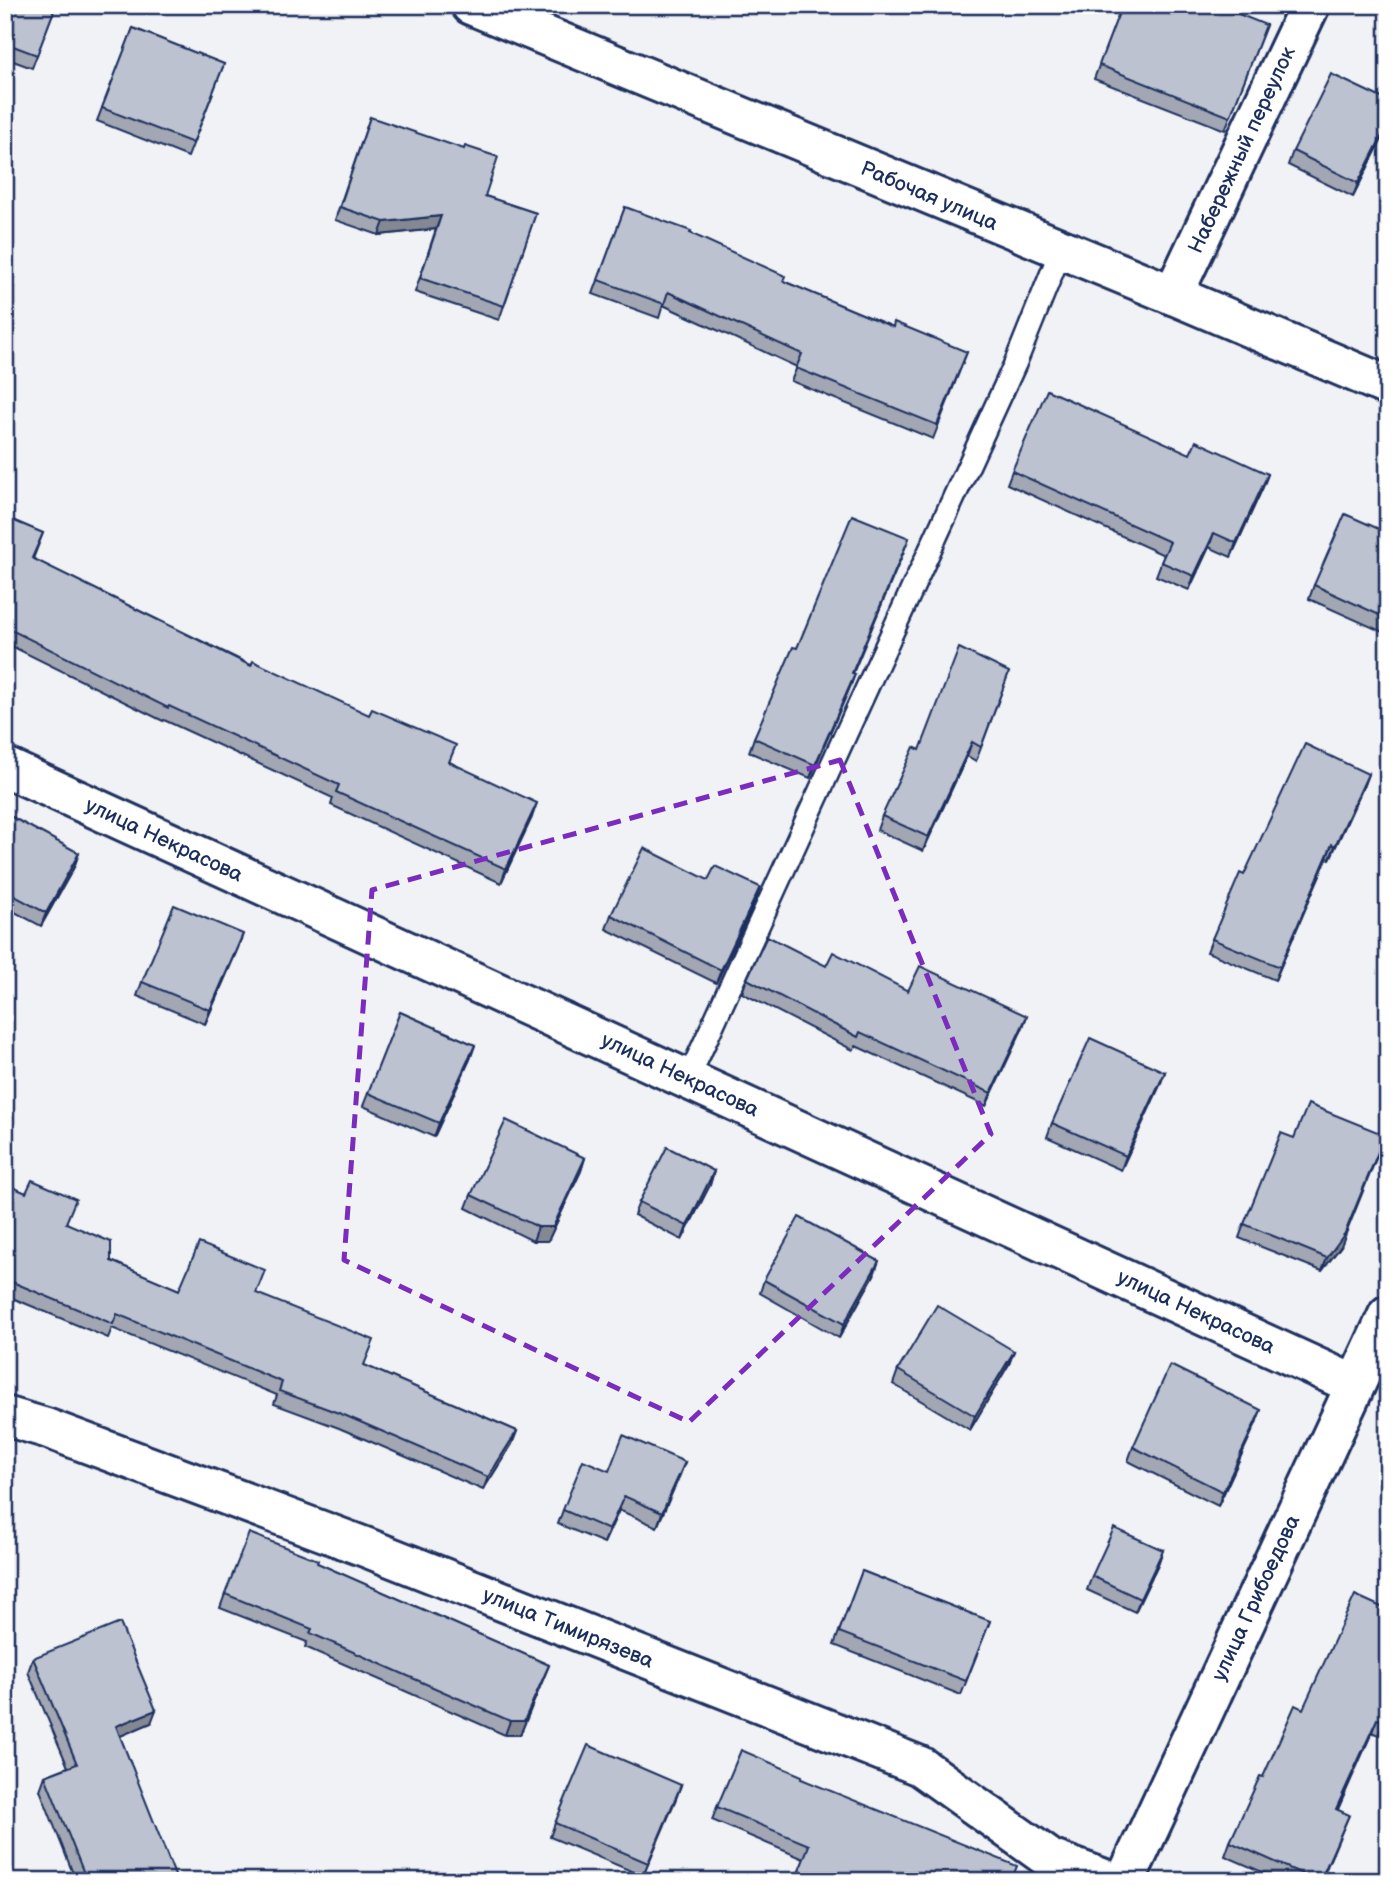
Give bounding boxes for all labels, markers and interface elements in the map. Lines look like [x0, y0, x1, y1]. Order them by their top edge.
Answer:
street label: Набережный переулок [1183, 43, 1301, 257]
street label: Рабочая улица [857, 156, 1002, 236]
street label: улица Некрасова [81, 793, 247, 888]
street label: улица Некрасова [597, 1028, 763, 1123]
street label: улица Некрасова [1113, 1265, 1279, 1360]
street label: улица Грибоедова [1207, 1511, 1306, 1685]
street label: улица Тимирязева [479, 1582, 658, 1674]

